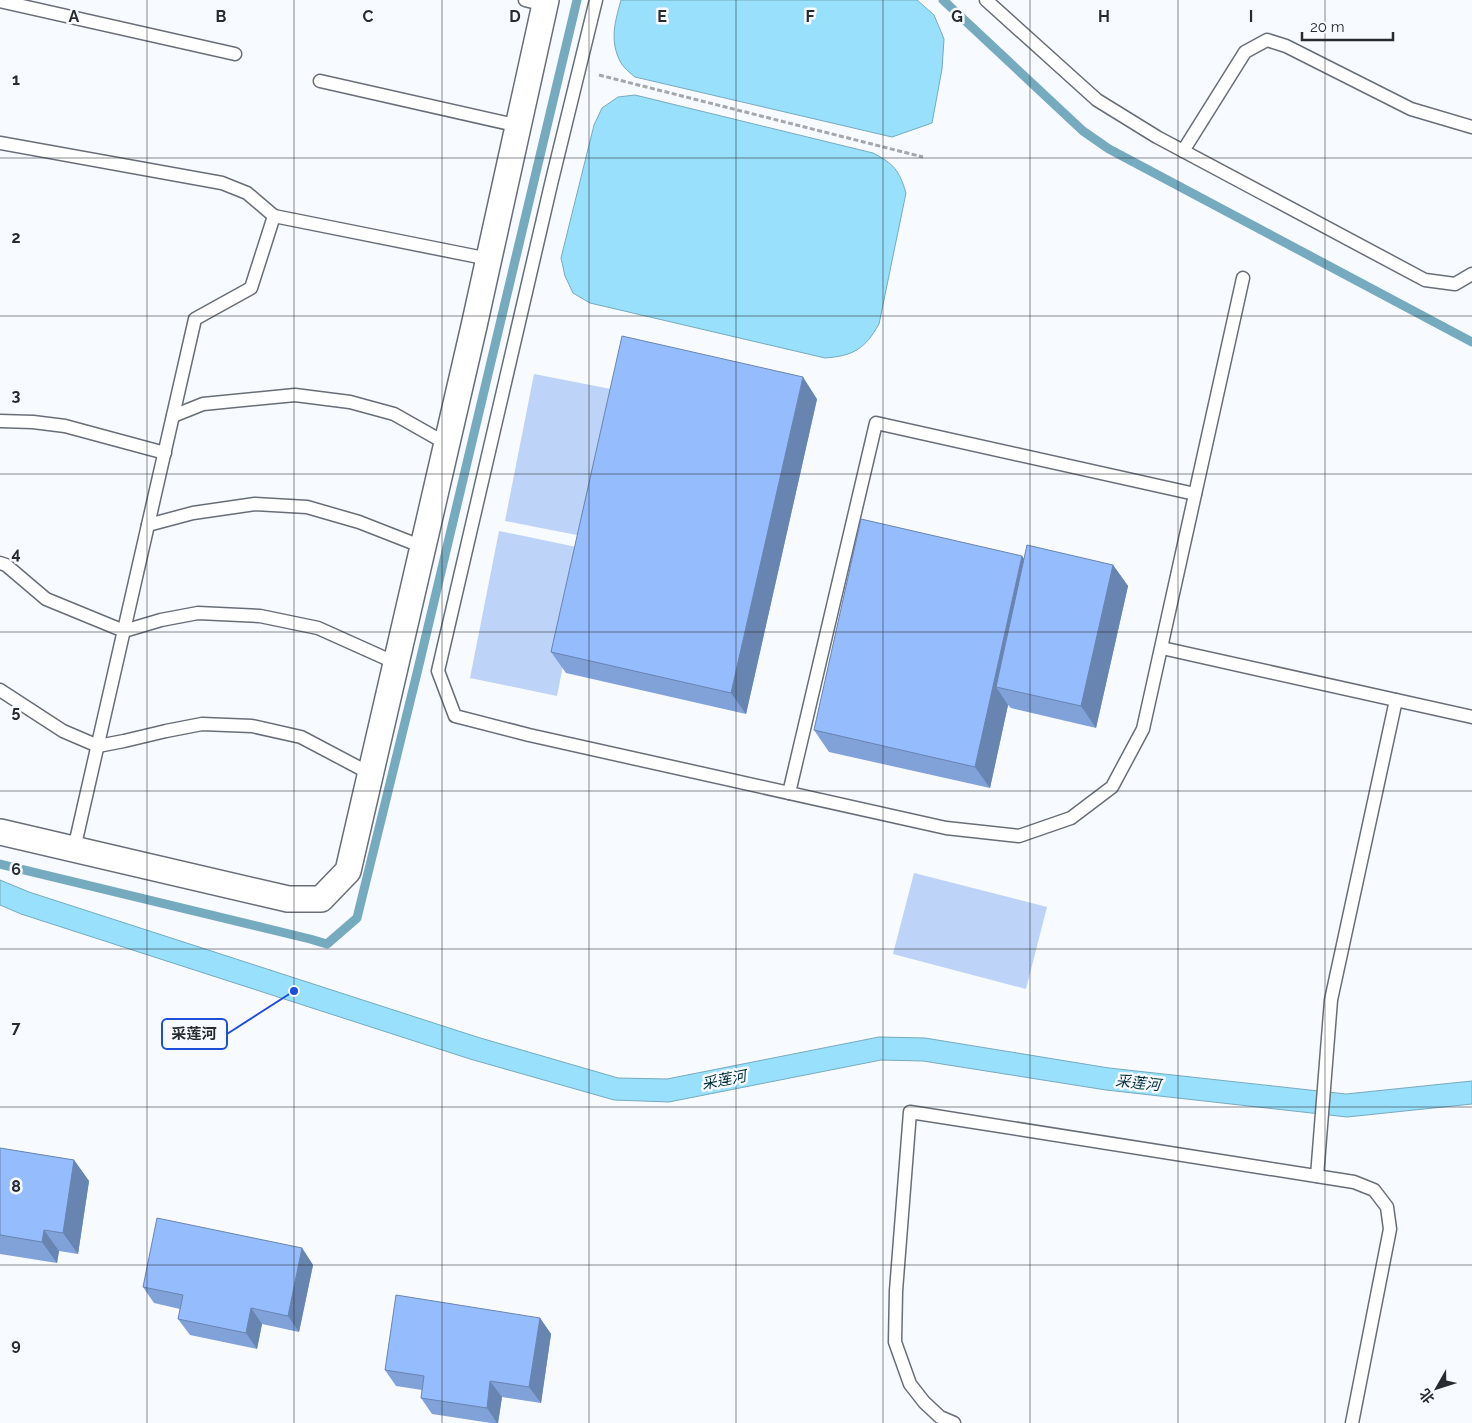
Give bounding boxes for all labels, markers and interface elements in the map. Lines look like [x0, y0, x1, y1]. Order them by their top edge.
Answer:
text: A [69, 7, 80, 26]
text: B [216, 7, 227, 26]
text: C [363, 7, 374, 26]
text: D [509, 7, 521, 26]
text: E [657, 7, 667, 26]
text: F [805, 7, 815, 26]
text: G [951, 7, 963, 26]
text: H [1098, 7, 1110, 26]
text: I [1249, 7, 1253, 26]
scale bar [1302, 10, 1393, 42]
text: 20 m [1310, 18, 1345, 36]
text: 1 [12, 70, 20, 89]
text: 2 [11, 228, 21, 247]
text: 3 [12, 386, 21, 405]
text: 4 [11, 544, 21, 563]
text: 5 [12, 702, 21, 721]
text: 6 [11, 860, 21, 879]
text: 7 [12, 1018, 21, 1037]
callout: 采莲河 [162, 1019, 227, 1049]
text: 采莲河 [171, 1025, 217, 1043]
water label: 采莲河 [700, 1066, 751, 1093]
water label: 采莲河 [1115, 1072, 1164, 1095]
text: 8 [11, 1177, 21, 1196]
text: 9 [11, 1335, 21, 1354]
north arrow [1412, 1363, 1462, 1413]
text: 北 [1416, 1386, 1438, 1407]

